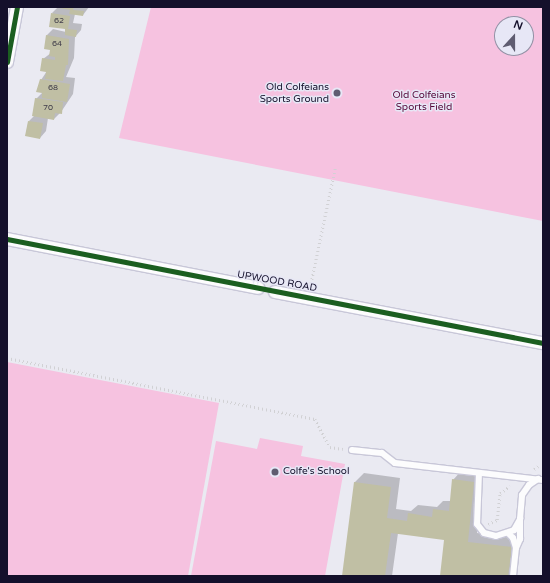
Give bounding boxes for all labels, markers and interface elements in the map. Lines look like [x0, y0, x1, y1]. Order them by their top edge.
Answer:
house number: 62 [54, 16, 64, 26]
north arrow [494, 16, 534, 56]
text: N [512, 18, 525, 33]
house number: 64 [52, 39, 62, 49]
place label: Old Colfeians Sports Ground [260, 81, 329, 104]
house number: 68 [48, 83, 58, 93]
marker: Old Colfeians Sports Ground [332, 88, 342, 98]
park label: Old Colfeians Sports Field [393, 89, 455, 112]
house number: 70 [43, 103, 53, 113]
street label: UPWOOD ROAD [236, 269, 318, 295]
place label: Colfe's School [283, 466, 349, 478]
marker: Colfe's School [270, 467, 280, 477]

